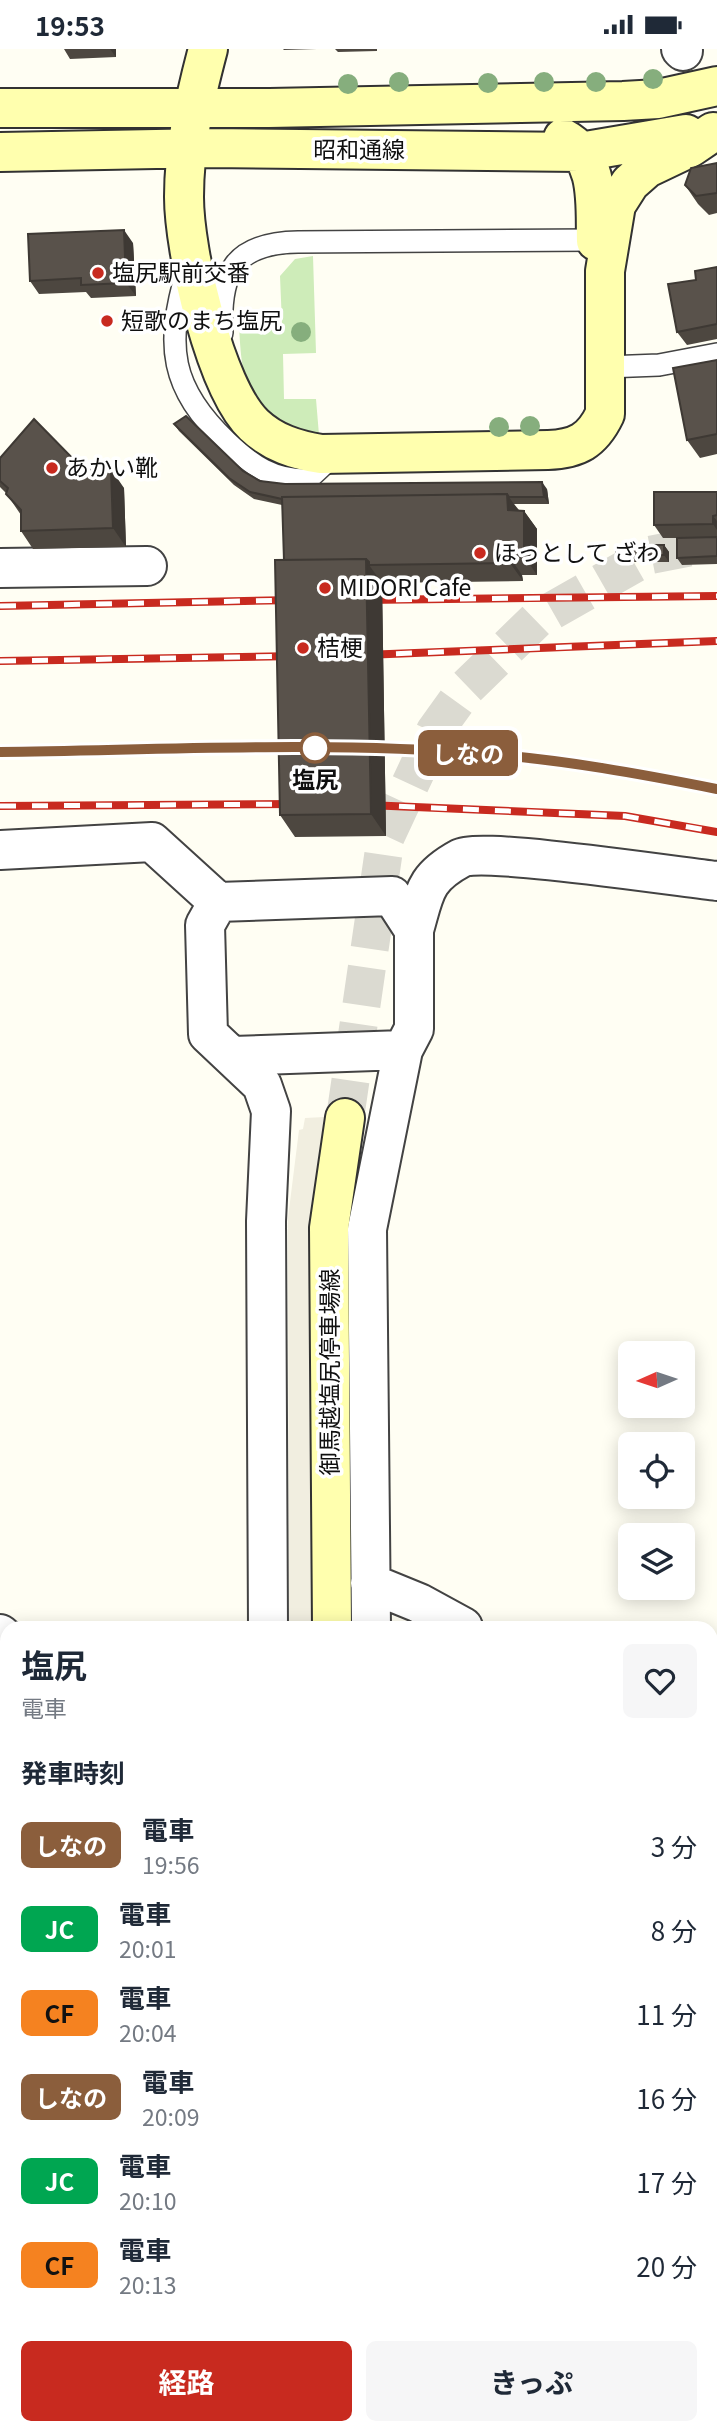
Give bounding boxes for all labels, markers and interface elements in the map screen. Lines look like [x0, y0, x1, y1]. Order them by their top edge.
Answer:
text: 19:53 [35, 6, 105, 43]
street label: 昭和通線 [313, 131, 405, 165]
place label: 塩尻駅前交番 [112, 254, 250, 288]
marker: 塩尻駅前交番 [90, 265, 106, 281]
place label: 短歌のまち塩尻 [121, 302, 282, 336]
marker: 短歌のまち塩尻 [99, 313, 115, 329]
place label: あかい靴 [66, 449, 158, 483]
marker: あかい靴 [44, 460, 60, 476]
place label: ほっとして ざわ [494, 534, 659, 568]
marker: ほっとして ざわ [472, 545, 488, 561]
place label: MIDORI Cafe [339, 569, 471, 603]
marker: MIDORI Cafe [317, 580, 333, 596]
place label: 桔梗 [317, 629, 363, 663]
marker: 桔梗 [295, 640, 311, 656]
line badge: しなの [428, 730, 508, 776]
marker: 塩尻 [300, 733, 330, 763]
text: しなの [432, 735, 504, 770]
place label: 塩尻 [292, 761, 338, 795]
street label: 御馬越塩尻停車場線 [311, 1269, 345, 1476]
north arrow [618, 1341, 695, 1417]
map controls [618, 1341, 695, 1600]
button: locate [618, 1432, 695, 1509]
button: layers [618, 1523, 695, 1600]
text: 塩尻 [21, 1640, 87, 1688]
button: heart [623, 1644, 697, 1718]
text: 電車 [21, 1690, 67, 1724]
text: 発車時刻 [21, 1753, 125, 1790]
text: 電車 [142, 1810, 194, 1847]
text: しなの [35, 1827, 107, 1862]
text: 3 分 [651, 1827, 697, 1864]
text: 19:56 [142, 1847, 199, 1881]
text: 電車 [119, 1894, 171, 1931]
text: JC [45, 1911, 74, 1946]
text: 8 分 [651, 1911, 697, 1948]
text: 20:01 [119, 1931, 176, 1965]
text: 電車 [119, 1978, 171, 2015]
text: CF [45, 1995, 74, 2030]
text: 11 分 [636, 1995, 697, 2032]
text: 20:04 [119, 2015, 176, 2049]
text: 電車 [142, 2062, 194, 2099]
text: しなの [35, 2079, 107, 2114]
text: 16 分 [636, 2079, 697, 2116]
text: 20:09 [142, 2099, 199, 2133]
text: 電車 [119, 2146, 171, 2183]
text: JC [45, 2163, 74, 2198]
text: 17 分 [636, 2163, 697, 2200]
text: 20:10 [119, 2183, 176, 2217]
text: 電車 [119, 2230, 171, 2267]
text: CF [45, 2247, 74, 2282]
text: 20 分 [636, 2247, 697, 2284]
text: 20:13 [119, 2267, 176, 2301]
button: 経路 [21, 2341, 352, 2421]
button: きっぷ [366, 2341, 697, 2421]

